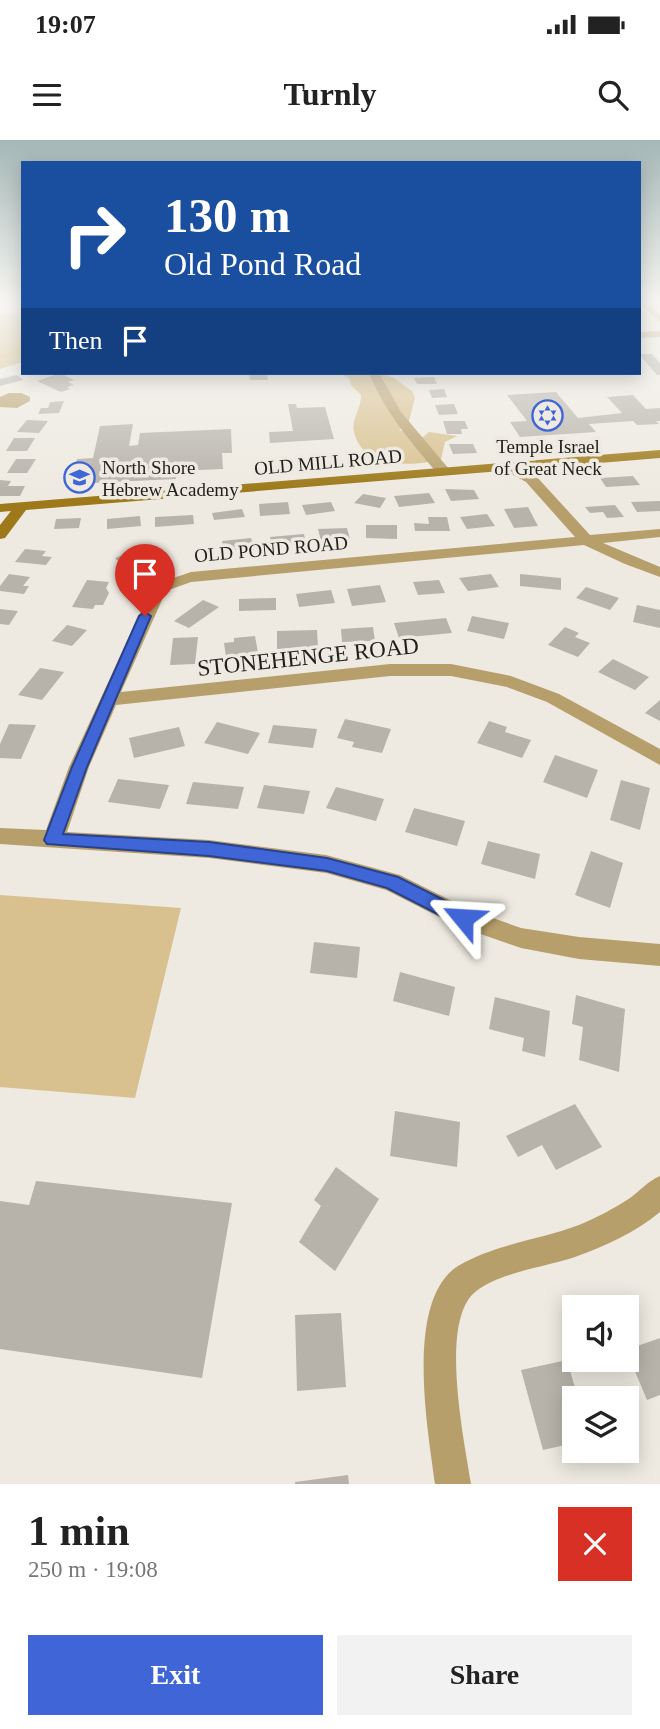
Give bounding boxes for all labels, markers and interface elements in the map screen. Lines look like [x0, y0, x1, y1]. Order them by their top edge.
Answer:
text: 19:07 [35, 10, 96, 39]
icon: menu [28, 76, 66, 114]
text: Turnly [283, 76, 377, 112]
icon: search [594, 76, 632, 114]
text: 130 m [164, 188, 291, 243]
icon: right [49, 189, 140, 280]
text: Old Pond Road [164, 246, 361, 282]
icon: arrive [116, 322, 154, 360]
text: Then [49, 326, 102, 355]
synagogue icon: Temple Israel of Great Neck [531, 398, 565, 432]
place label: Temple Israel of Great Neck [494, 436, 602, 479]
street label: OLD MILL ROAD [253, 445, 403, 479]
place label: North Shore Hebrew Academy [102, 457, 239, 500]
school or university icon: North Shore Hebrew Academy [62, 461, 96, 495]
street label: OLD POND ROAD [193, 532, 349, 566]
pin [115, 544, 175, 616]
icon: arrive [126, 555, 164, 593]
street label: STONEHENGE ROAD [196, 633, 420, 681]
position arrow [426, 881, 500, 955]
map controls [562, 1295, 639, 1463]
button: sound [562, 1295, 639, 1372]
button: layers [562, 1386, 639, 1463]
button: close [558, 1507, 632, 1581]
text: 1 min [28, 1508, 130, 1554]
text: 250 m · 19:08 [28, 1557, 158, 1582]
button: Exit [28, 1635, 323, 1715]
button: Share [337, 1635, 632, 1715]

